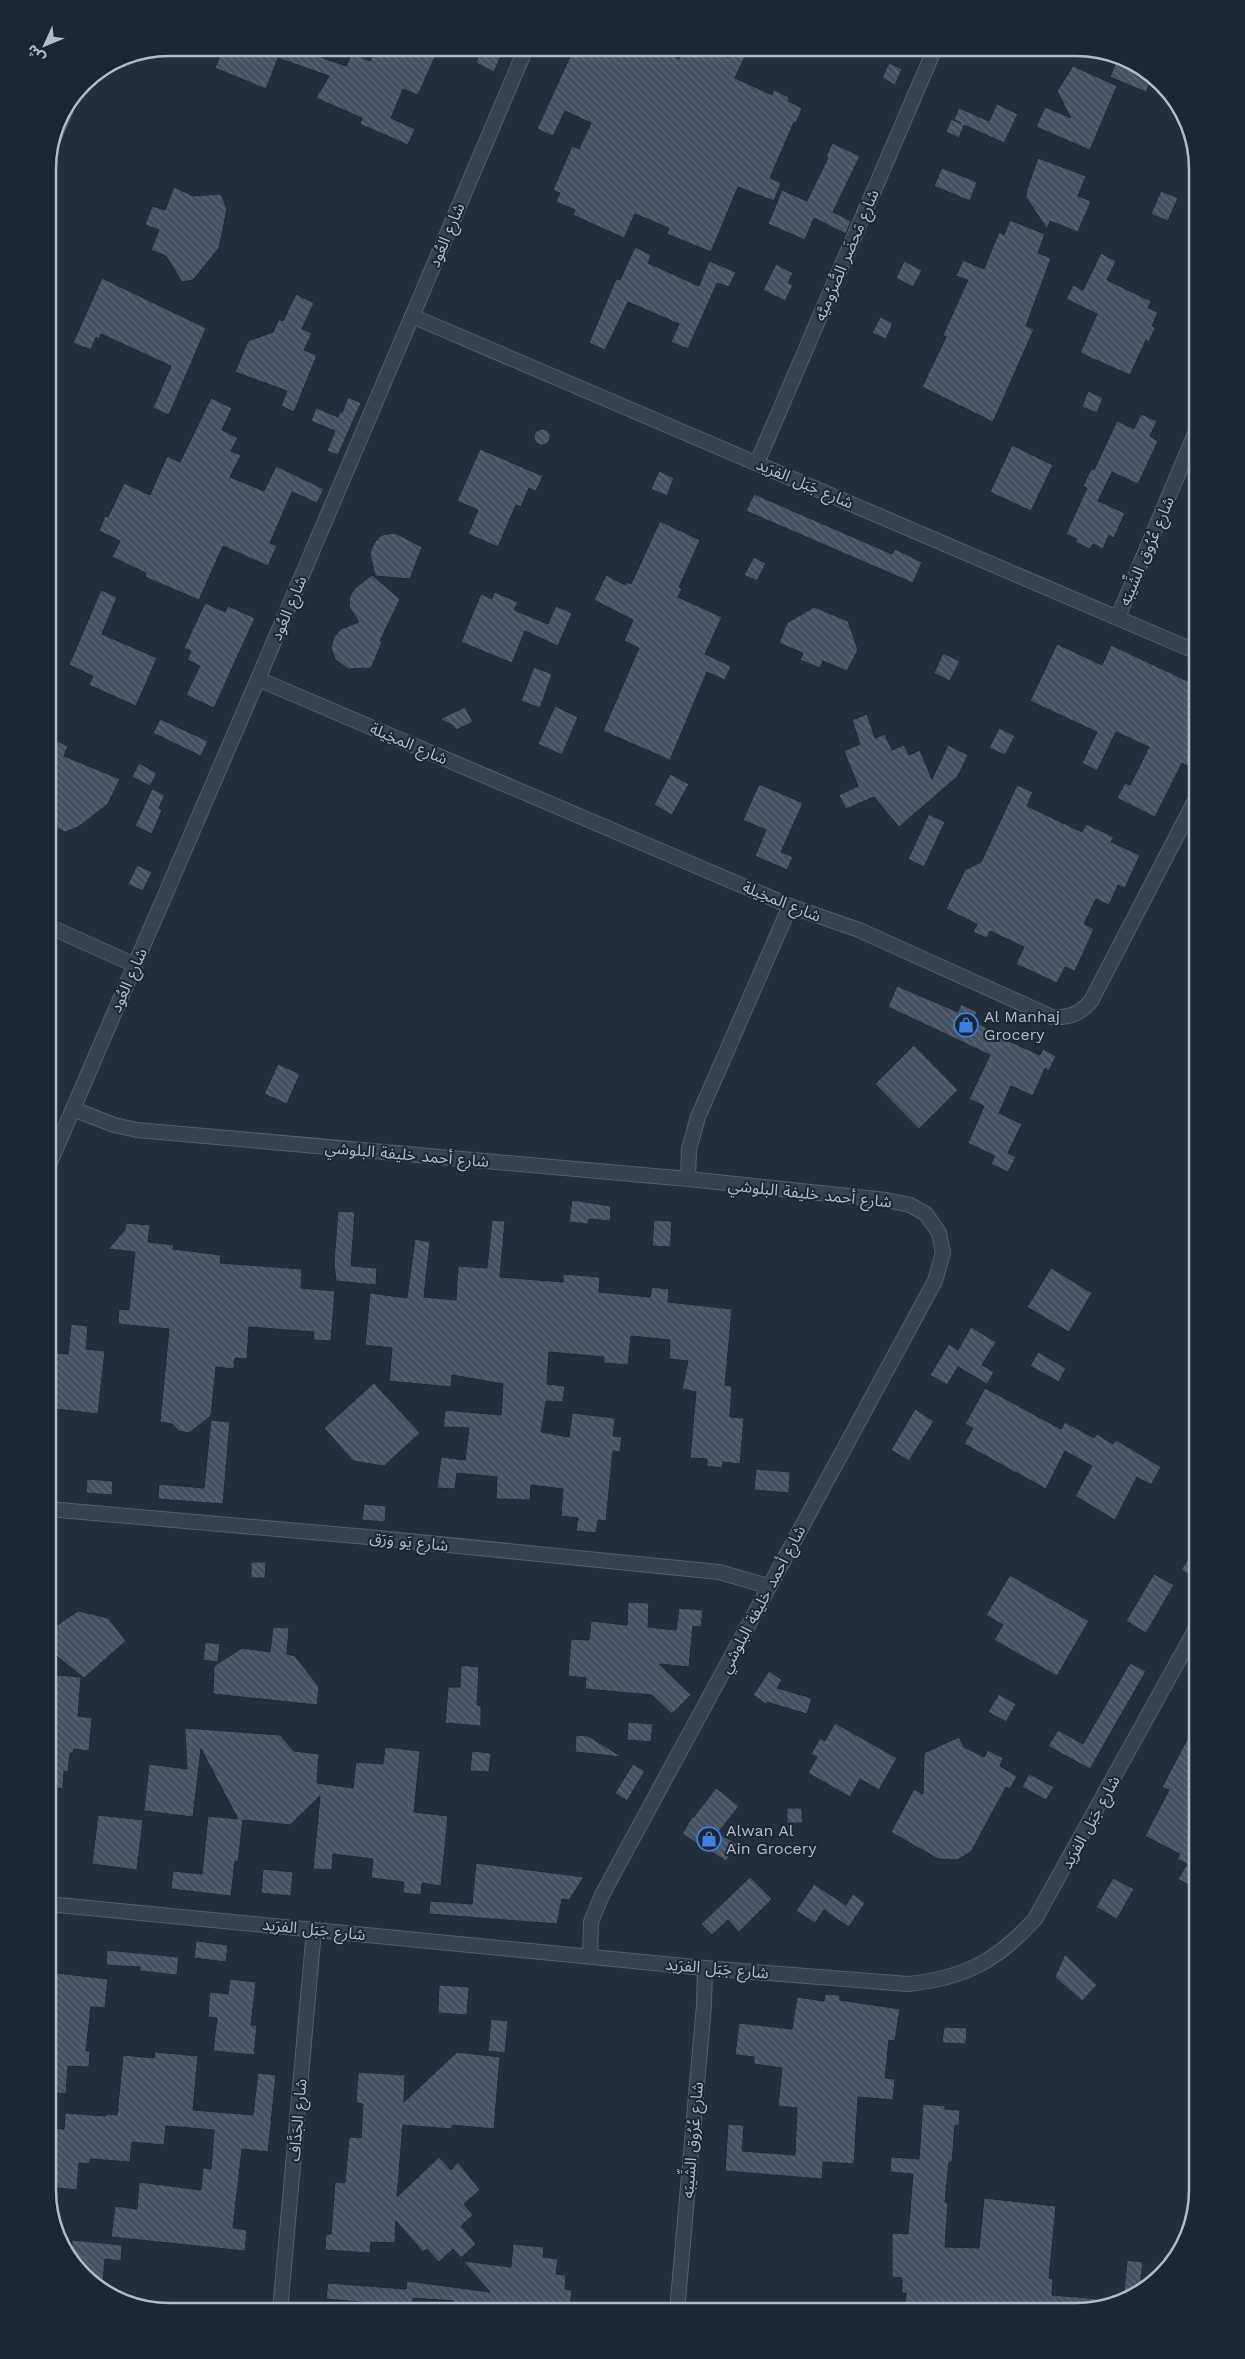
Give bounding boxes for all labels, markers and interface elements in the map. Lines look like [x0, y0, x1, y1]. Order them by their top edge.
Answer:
north arrow [20, 20, 70, 70]
text: ش [23, 42, 48, 66]
street label: شارع مَحضَر الصُّرُوميَّه [810, 187, 886, 325]
street label: شارع العُود [424, 200, 471, 271]
street label: شارع جَبَل الفرَيد [752, 454, 856, 515]
street label: شارع عُرُوق الشِّيبَه [1111, 492, 1181, 610]
street label: شارع العُود [266, 573, 313, 644]
street label: شارع المخِيلة [366, 719, 451, 771]
street label: شارع المخِيلة [739, 877, 824, 929]
street label: شارع العُود [106, 945, 154, 1016]
place label: Al Manhaj Grocery [984, 1007, 1060, 1044]
shop icon: Al Manhaj Grocery [953, 1012, 979, 1038]
street label: شارع أحمد خليفة البلوشي [324, 1138, 490, 1174]
street label: شارع أحمد خليفة البلوشي [727, 1175, 893, 1215]
street label: شارع أحمد خليفة البلوشي [715, 1522, 812, 1678]
street label: شارع يَو وَرَق [368, 1528, 449, 1558]
street label: شارع جَبَل الفرَيد [1057, 1772, 1127, 1874]
place label: Alwan Al Ain Grocery [726, 1821, 817, 1858]
shop icon: Alwan Al Ain Grocery [696, 1826, 722, 1852]
street label: شارع جَبَل الفرَيد [261, 1915, 367, 1947]
street label: شارع جَبَل الفرَيد [664, 1955, 769, 1985]
street label: شارع الجَدَّاف [284, 2078, 314, 2162]
street label: شارع عُرُوق الشِّيبَه [674, 2081, 710, 2199]

